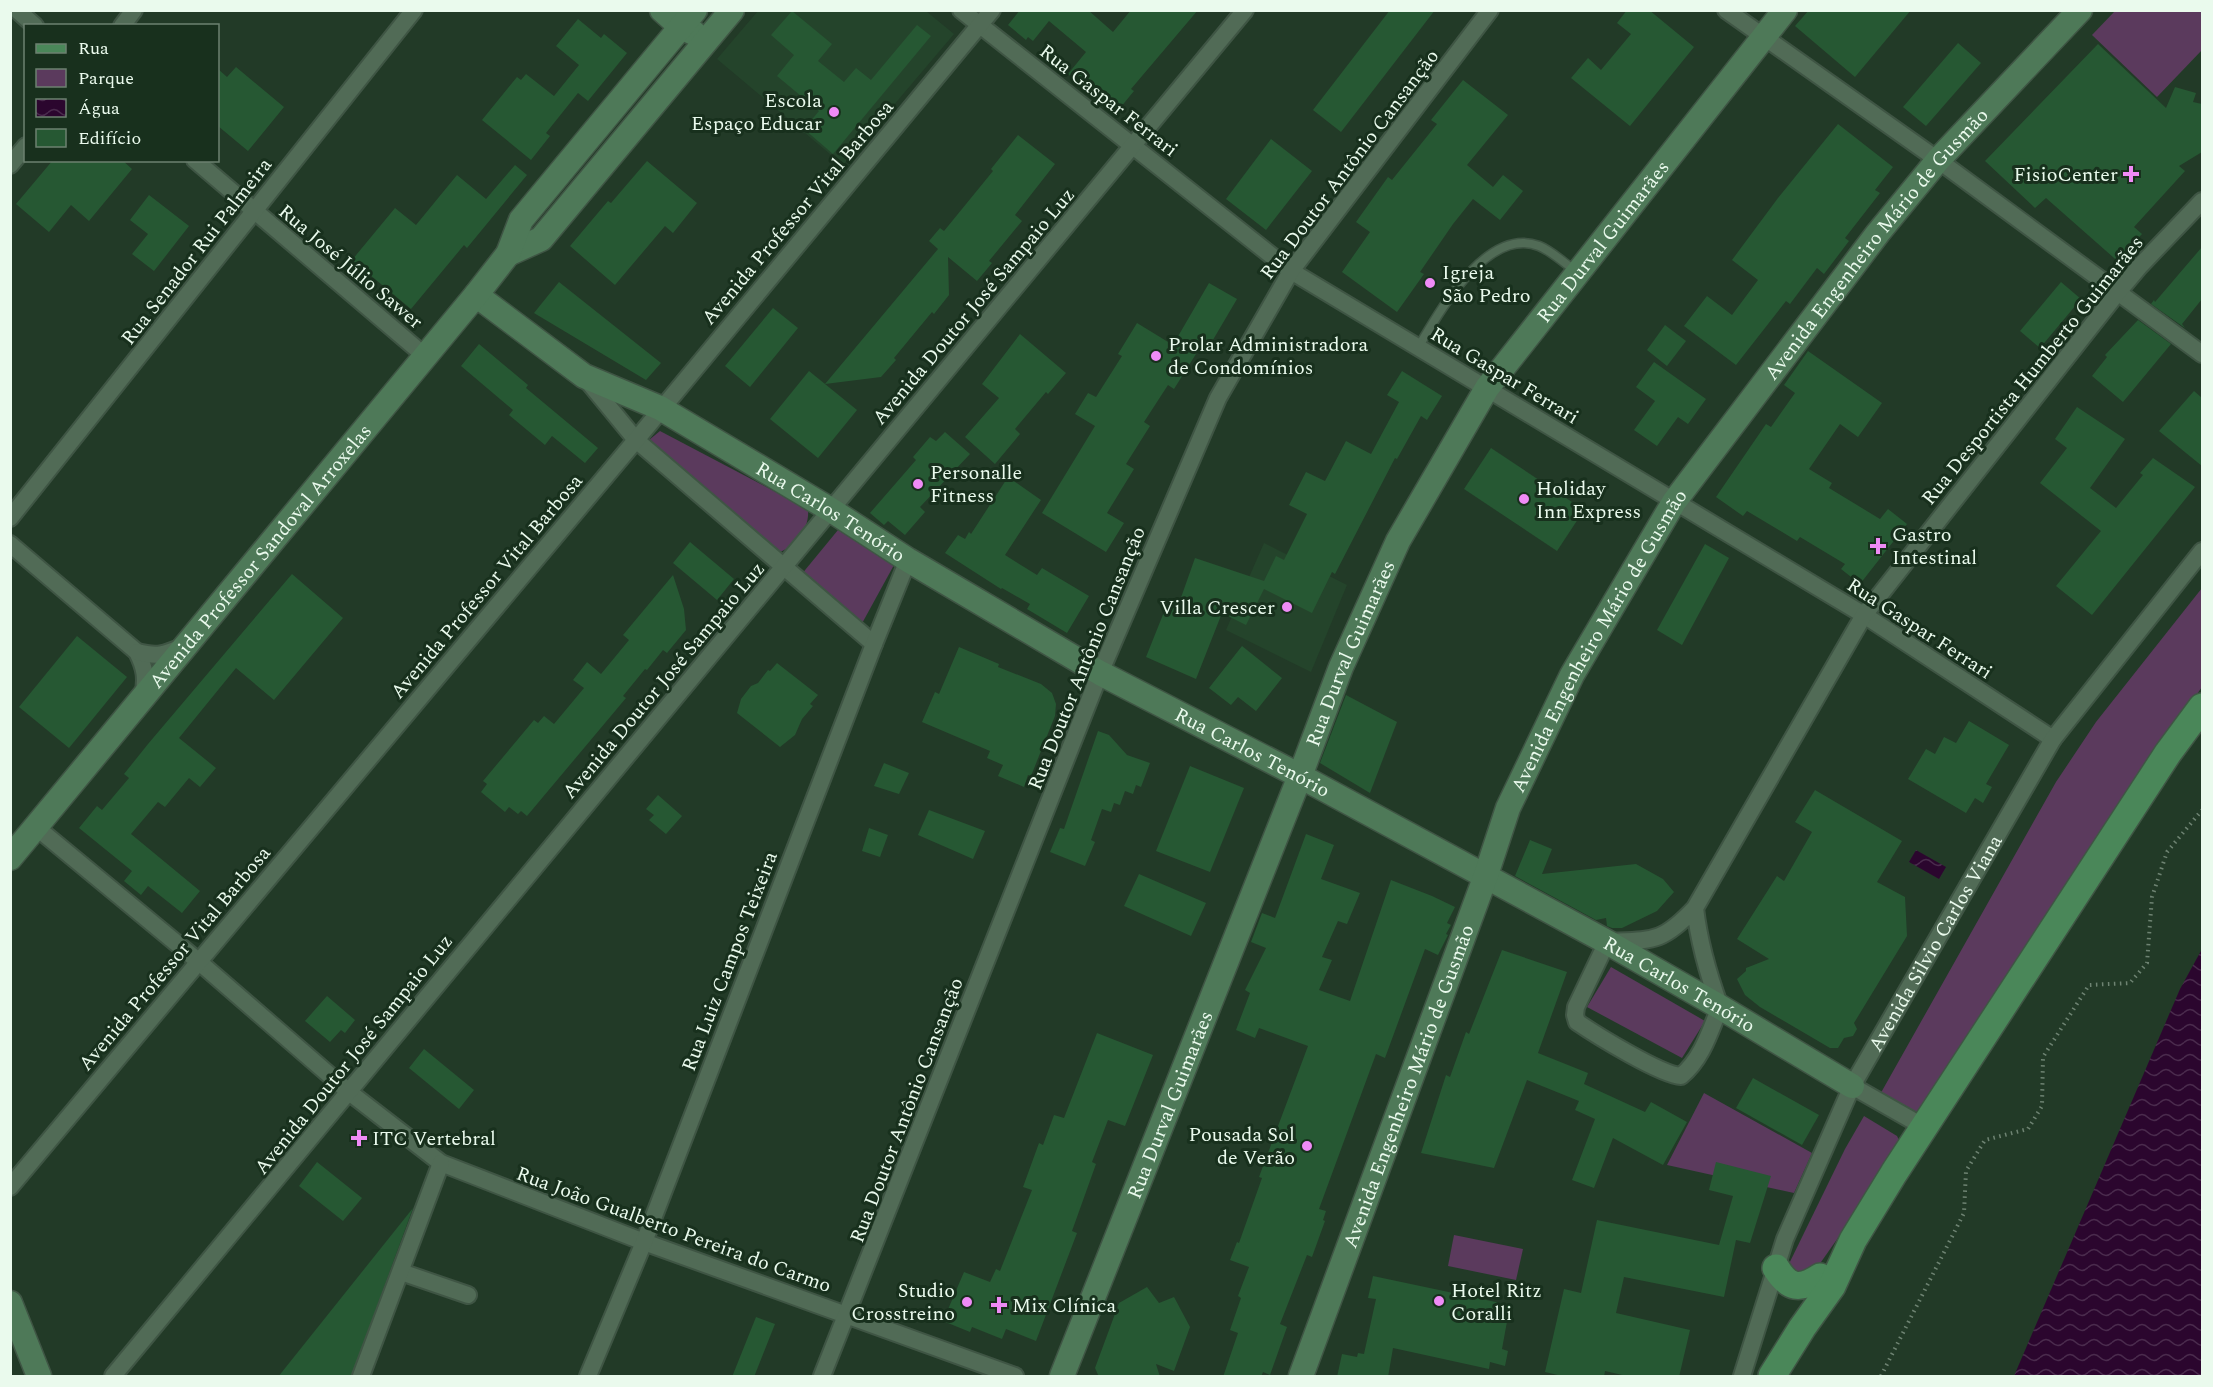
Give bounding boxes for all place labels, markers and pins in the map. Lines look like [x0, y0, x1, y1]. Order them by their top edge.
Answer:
place label: Escola Espaço Educar [691, 86, 822, 139]
marker: Escola Espaço Educar [827, 105, 841, 119]
place label: FisioCenter [2013, 160, 2118, 190]
marker: FisioCenter [2122, 165, 2140, 183]
place label: Igreja São Pedro [1442, 258, 1531, 311]
marker: Igreja São Pedro [1423, 276, 1437, 290]
place label: Prolar Administradora de Condomínios [1168, 330, 1369, 383]
marker: Prolar Administradora de Condomínios [1149, 349, 1163, 363]
place label: Personalle Fitness [930, 458, 1022, 511]
place label: Holiday Inn Express [1536, 474, 1641, 527]
marker: Personalle Fitness [911, 477, 925, 491]
marker: Holiday Inn Express [1517, 492, 1531, 506]
place label: Gastro Intestinal [1892, 520, 1977, 573]
marker: Gastro Intestinal [1869, 537, 1887, 555]
place label: Villa Crescer [1159, 593, 1275, 623]
marker: Villa Crescer [1280, 600, 1294, 614]
place label: Pousada Sol de Verão [1189, 1120, 1295, 1173]
place label: ITC Vertebral [372, 1124, 496, 1154]
marker: ITC Vertebral [350, 1129, 368, 1147]
marker: Pousada Sol de Verão [1300, 1139, 1314, 1153]
place label: Studio Crosstreino [851, 1276, 955, 1329]
place label: Hotel Ritz Coralli [1451, 1276, 1542, 1329]
place label: Mix Clínica [1012, 1291, 1116, 1321]
marker: Hotel Ritz Coralli [1432, 1294, 1446, 1308]
marker: Studio Crosstreino [960, 1295, 974, 1309]
marker: Mix Clínica [990, 1296, 1008, 1314]

